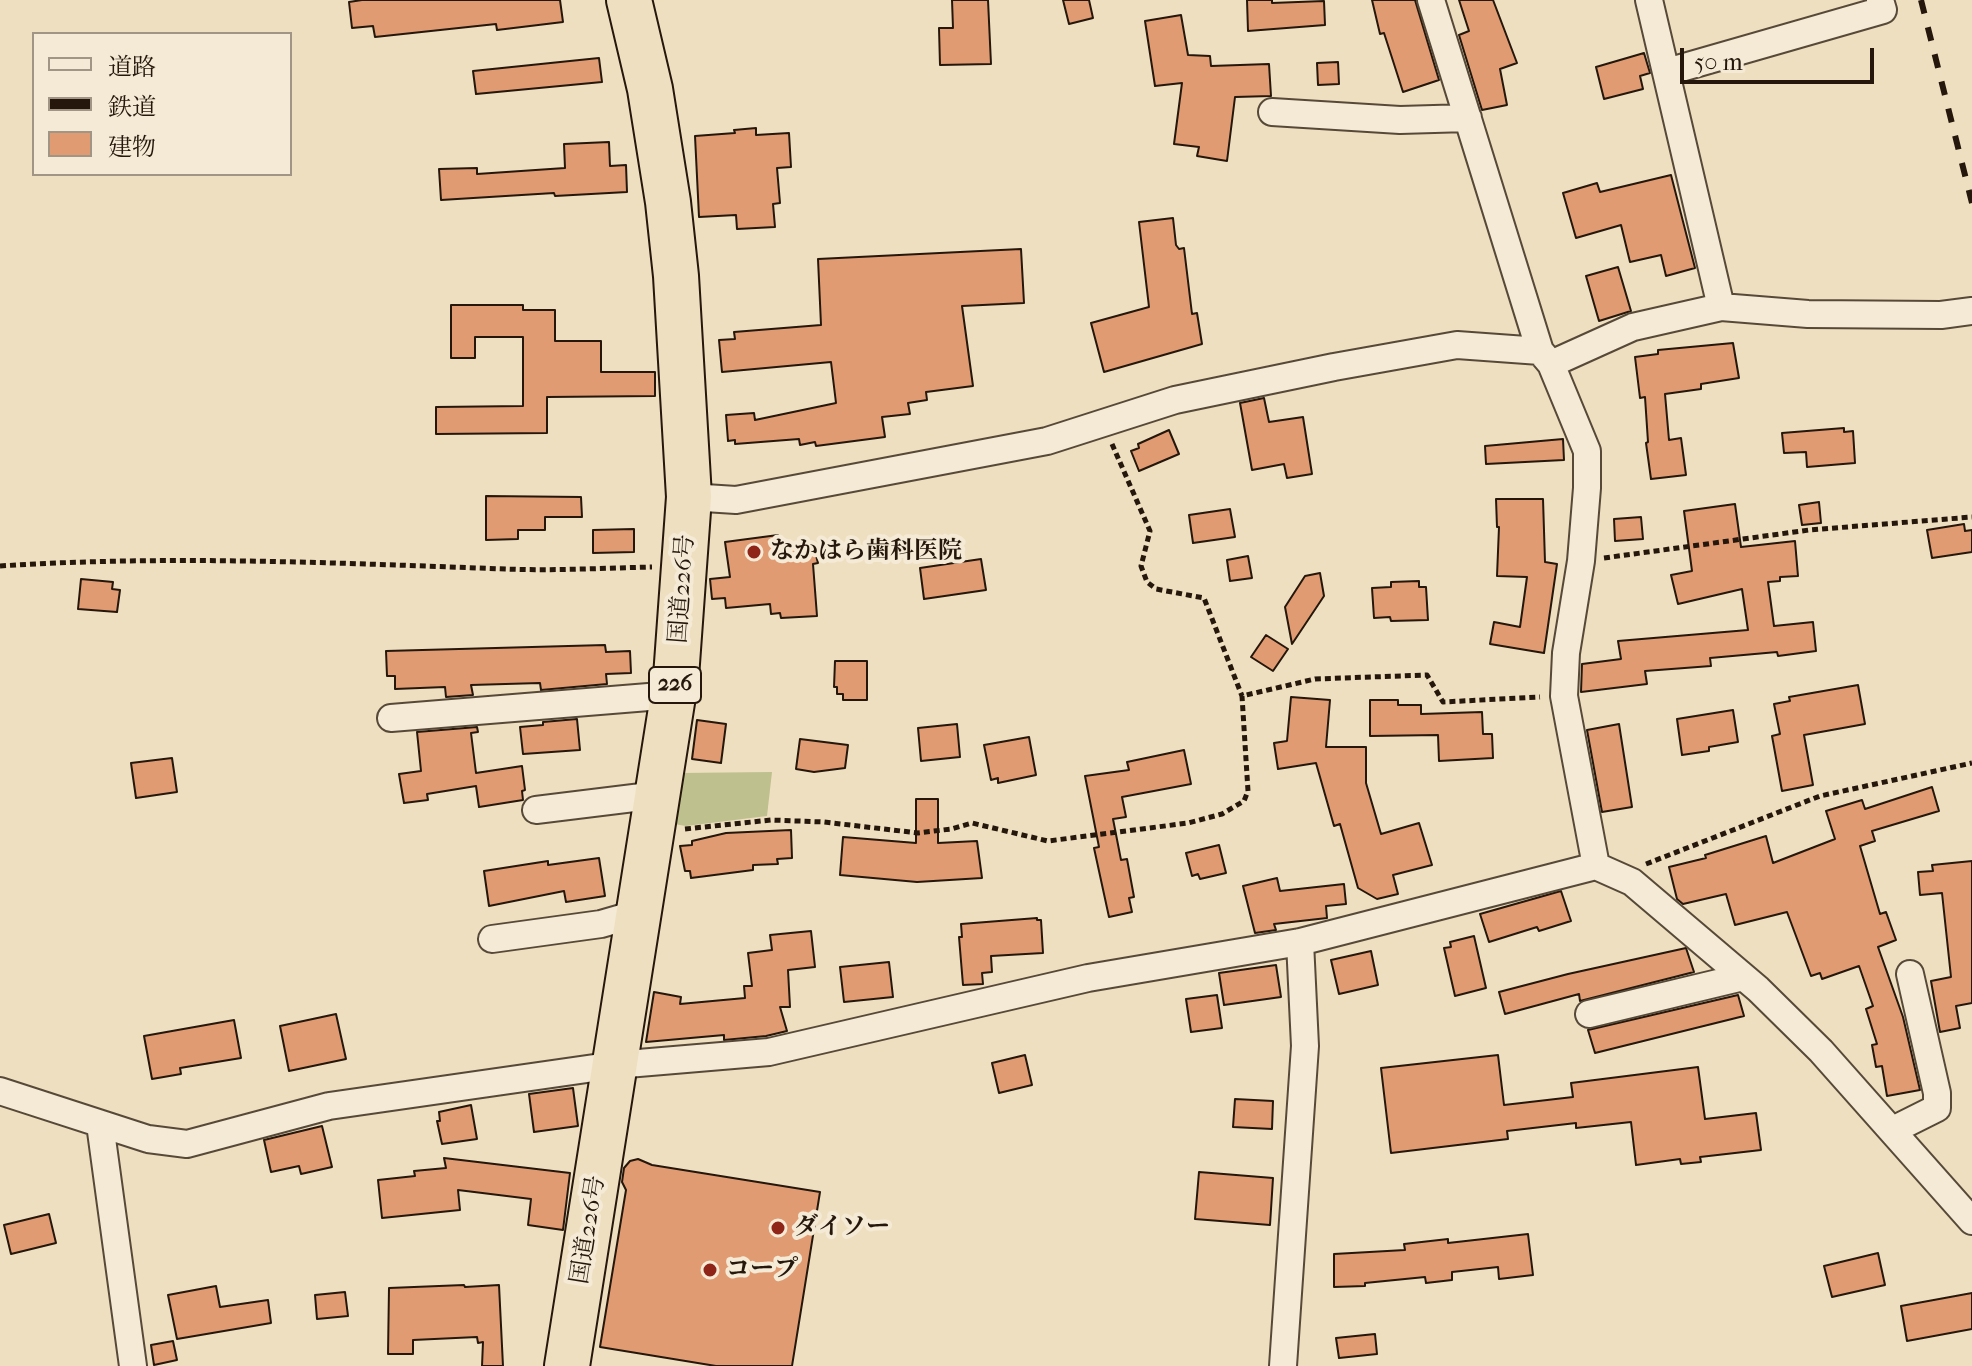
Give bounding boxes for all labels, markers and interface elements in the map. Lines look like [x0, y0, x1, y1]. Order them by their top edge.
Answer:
legend [32, 32, 292, 176]
scale bar [1684, 32, 1878, 82]
text: 50 m [1694, 48, 1743, 76]
text: 道路 [108, 53, 156, 81]
text: 鉄道 [108, 93, 156, 121]
text: 建物 [108, 133, 156, 161]
street label: 国道226号 [665, 533, 701, 645]
place label: なかはら歯科医院 [770, 538, 962, 566]
marker: なかはら歯科医院 [745, 543, 763, 561]
road number: 226 [649, 667, 701, 703]
street label: 国道226号 [566, 1174, 612, 1286]
place label: ダイソー [794, 1214, 890, 1242]
marker: ダイソー [769, 1219, 787, 1237]
place label: コープ [726, 1256, 798, 1284]
marker: コープ [701, 1261, 719, 1279]

